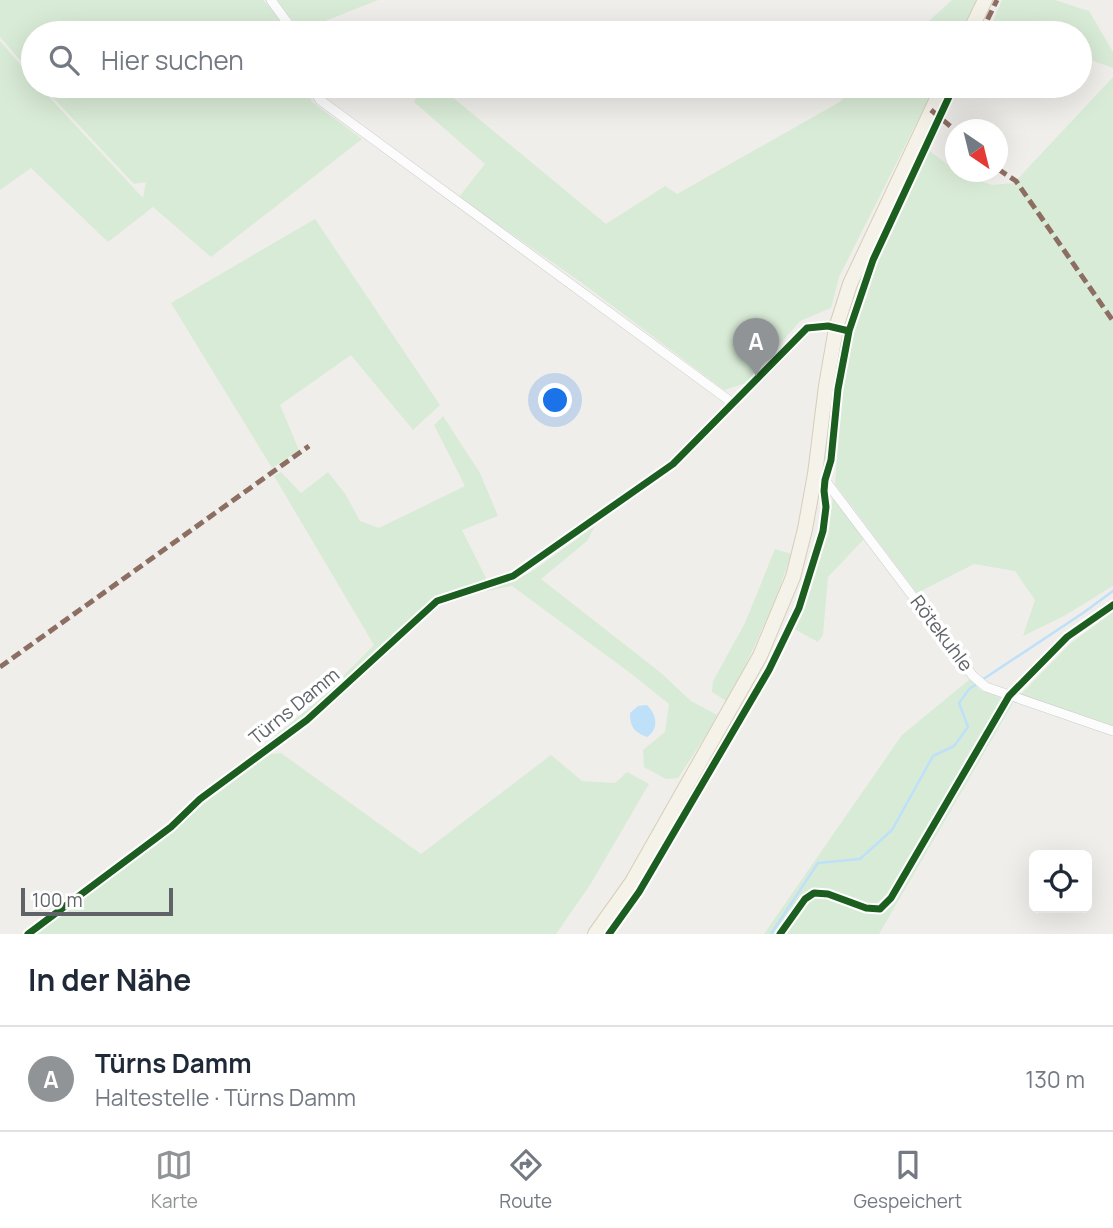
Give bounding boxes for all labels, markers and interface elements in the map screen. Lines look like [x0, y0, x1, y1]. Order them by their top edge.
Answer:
search box [21, 21, 1092, 98]
icon: search [45, 41, 83, 79]
text: Hier suchen [101, 42, 244, 78]
north arrow [945, 119, 1008, 182]
pin: A [733, 318, 779, 376]
your location [538, 383, 572, 417]
street label: Rötekuhle [905, 590, 979, 676]
street label: Türns Damm [243, 662, 345, 750]
map controls [1029, 850, 1092, 913]
button: locate [1029, 850, 1092, 913]
scale bar [21, 885, 173, 917]
text: 100 m [32, 887, 83, 913]
text: In der Nähe [28, 959, 191, 1000]
text: Türns Damm [95, 1045, 252, 1081]
text: A [43, 1063, 59, 1095]
text: 130 m [1025, 1063, 1085, 1095]
text: Haltestelle · Türns Damm [95, 1081, 356, 1113]
tab: Karte [151, 1146, 198, 1214]
tab: Route [499, 1146, 552, 1214]
tab: Gespeichert [854, 1146, 962, 1214]

